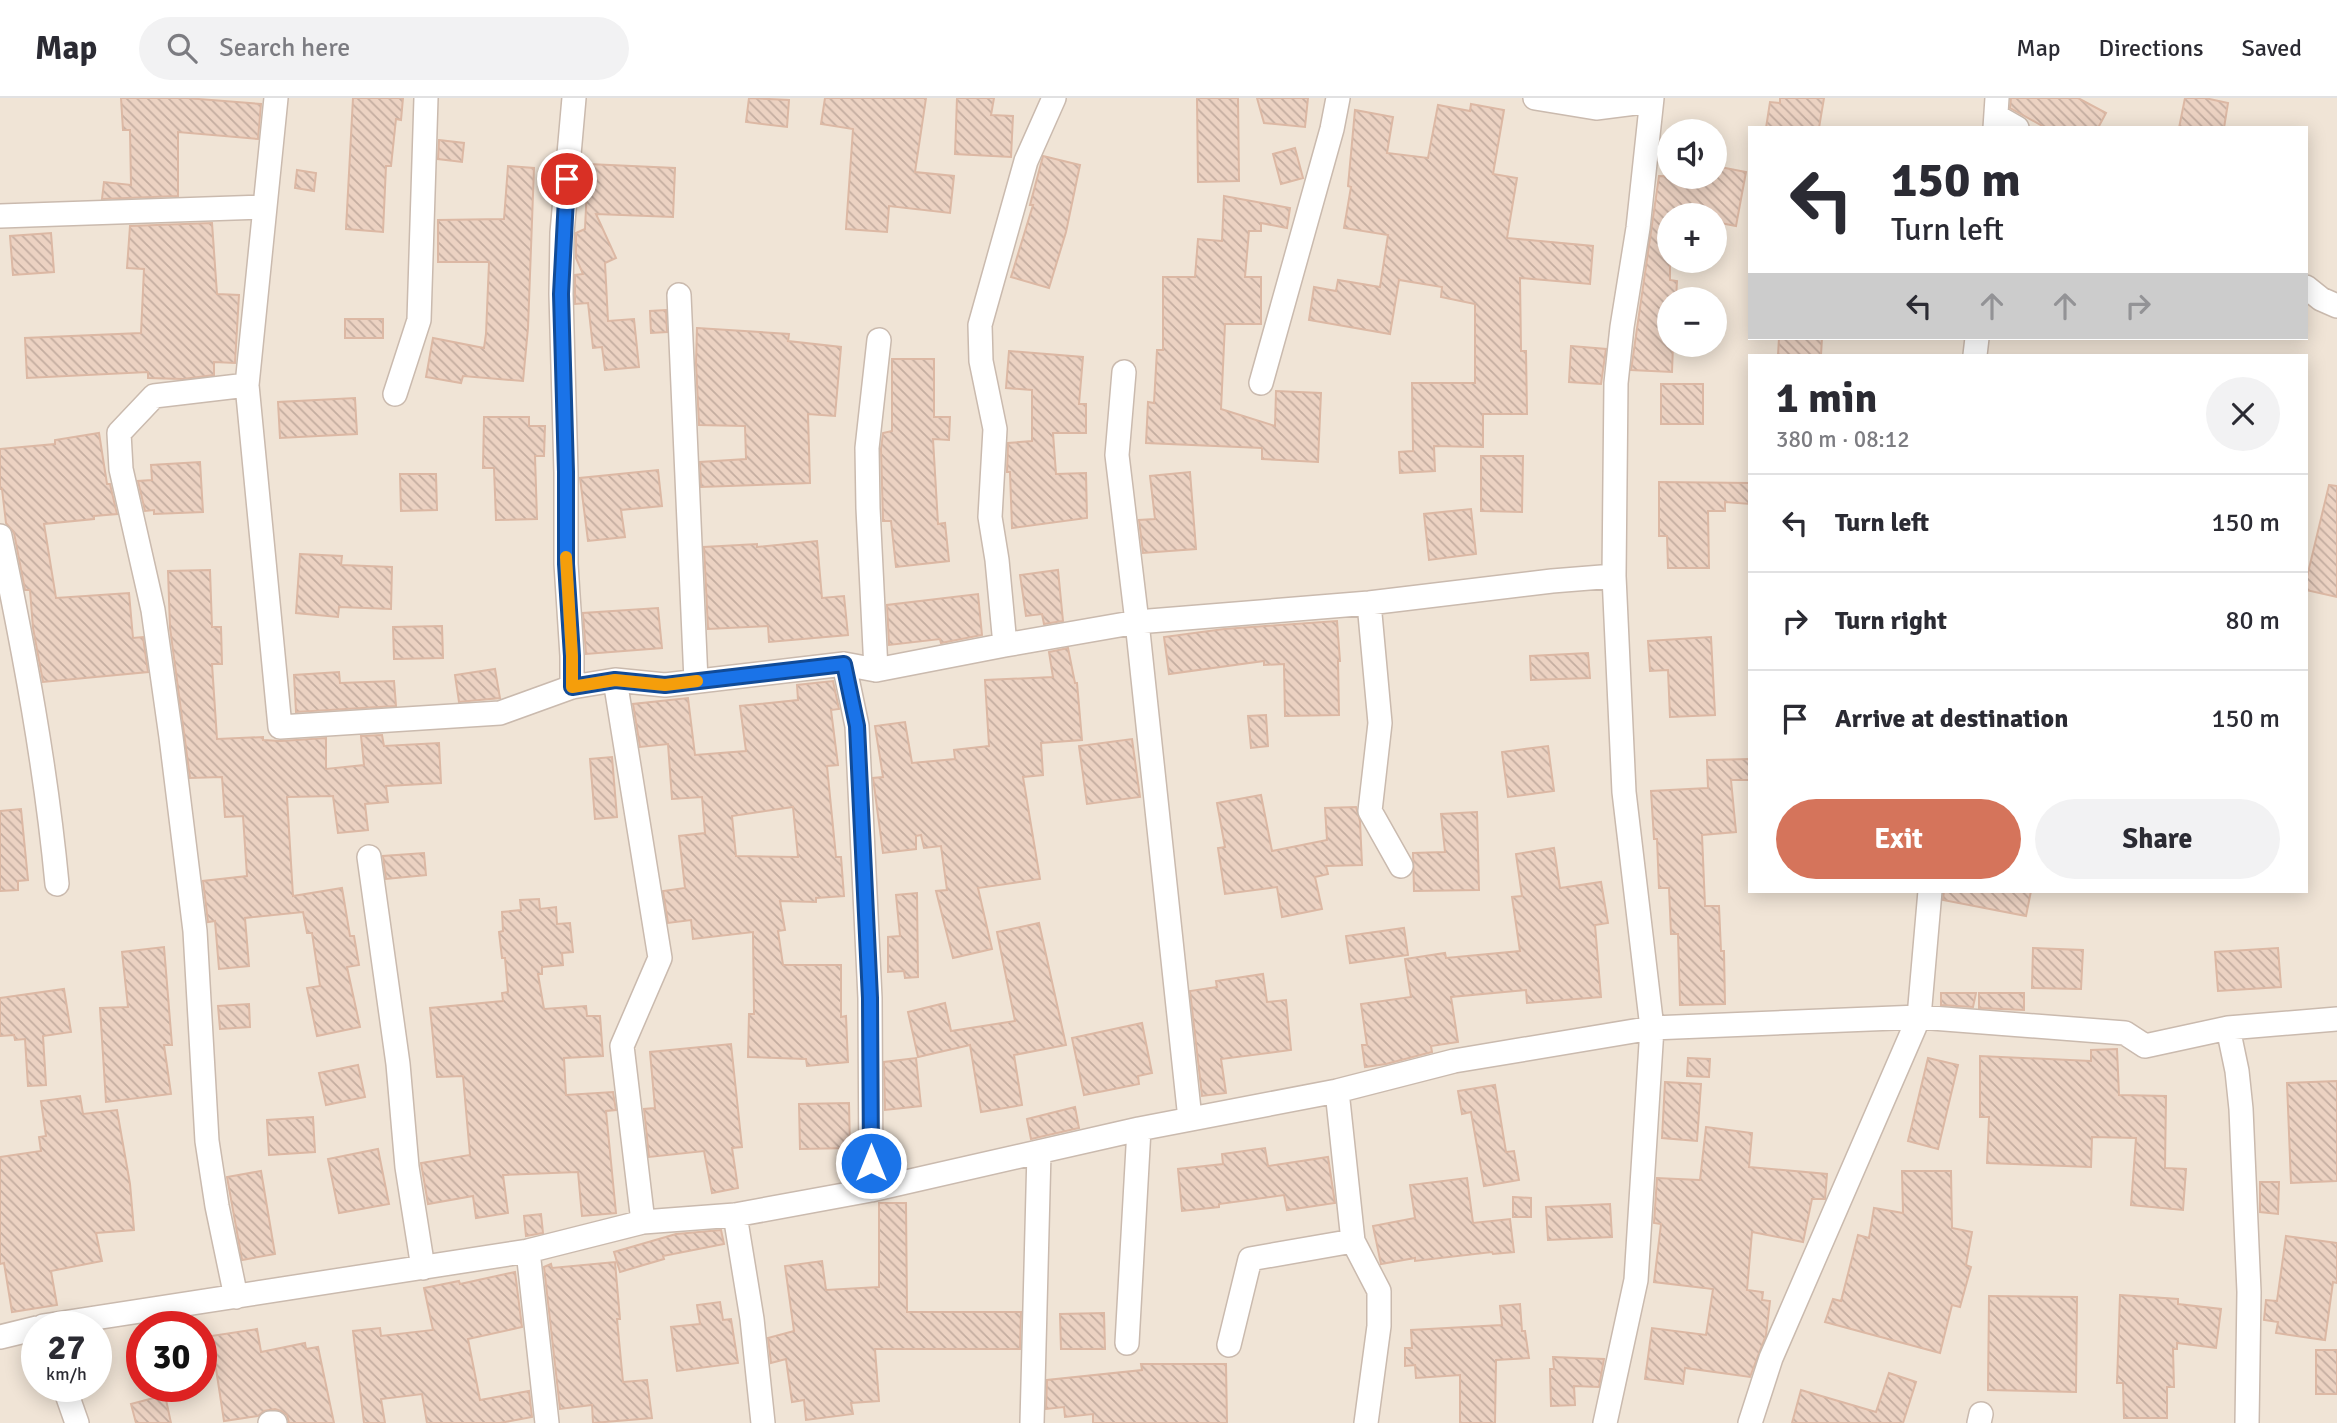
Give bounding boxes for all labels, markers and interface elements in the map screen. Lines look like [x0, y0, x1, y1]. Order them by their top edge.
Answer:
search box [139, 17, 629, 80]
text: Map [35, 28, 97, 69]
icon: search [163, 29, 201, 67]
text: Search here [219, 32, 350, 64]
text: Map [2016, 33, 2061, 63]
text: Directions [2099, 33, 2204, 63]
text: Saved [2242, 33, 2302, 63]
map controls [1657, 119, 1727, 357]
button: sound [1657, 119, 1727, 189]
pin [537, 149, 597, 209]
text: 150 m [1891, 150, 2021, 210]
icon: left [1776, 154, 1867, 245]
icon: arrive [548, 160, 586, 198]
button: + [1657, 203, 1727, 273]
text: Turn left [1891, 210, 2004, 249]
button: − [1657, 287, 1727, 357]
icon: left [1900, 287, 1938, 325]
icon: ahead [1973, 287, 2011, 325]
icon: ahead [2046, 287, 2084, 325]
icon: right [2119, 287, 2157, 325]
text: 1 min [1776, 373, 1877, 424]
button: close [2206, 377, 2280, 451]
text: 380 m · 08:12 [1776, 425, 1910, 454]
icon: left [1776, 504, 1814, 542]
text: Turn left [1835, 507, 1929, 539]
text: 150 m [2211, 507, 2280, 539]
icon: right [1776, 602, 1814, 640]
text: Turn right [1835, 605, 1947, 637]
text: 80 m [2225, 605, 2280, 637]
icon: arrive [1776, 700, 1814, 738]
text: Arrive at destination [1835, 703, 2068, 735]
text: 150 m [2211, 703, 2280, 735]
button: Exit [1776, 799, 2021, 879]
button: Share [2035, 799, 2280, 879]
position arrow [834, 1126, 908, 1200]
speed limit sign: 30 [126, 1311, 217, 1402]
text: 27 [48, 1326, 85, 1369]
text: km/h [46, 1363, 87, 1385]

